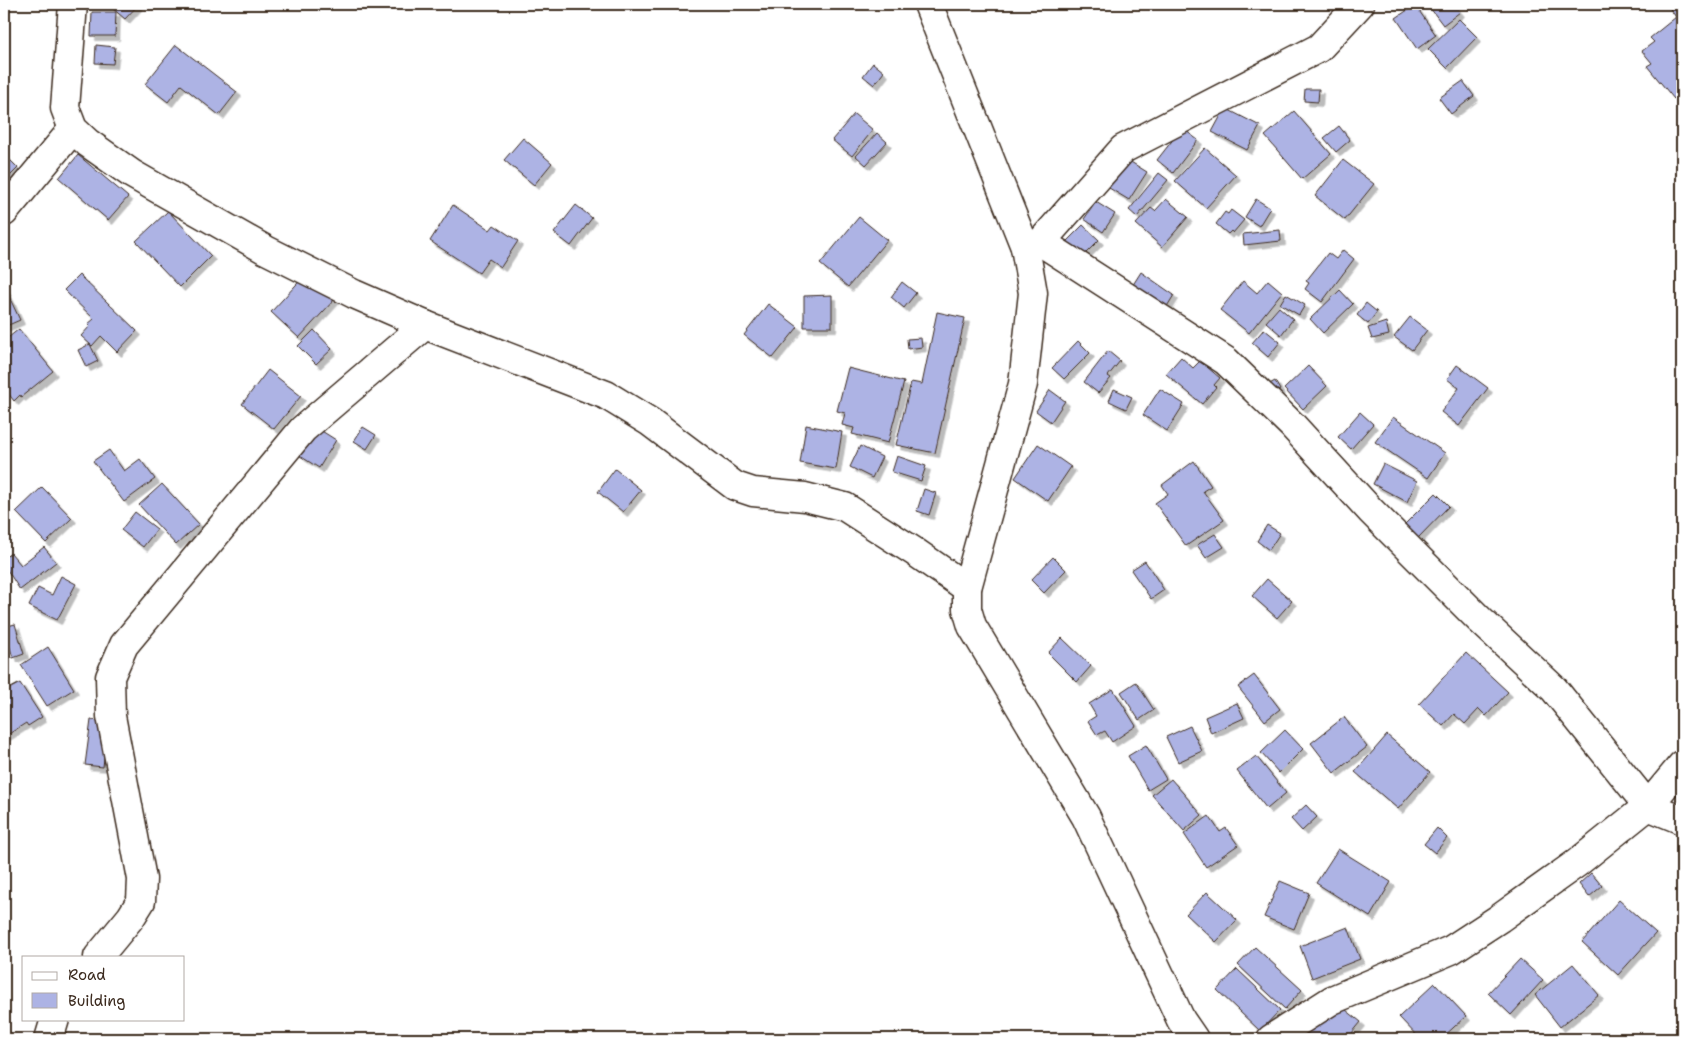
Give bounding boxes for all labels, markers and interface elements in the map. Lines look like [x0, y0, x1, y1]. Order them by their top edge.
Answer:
legend [22, 956, 185, 1020]
text: Road [68, 965, 106, 985]
text: Building [68, 991, 125, 1011]

